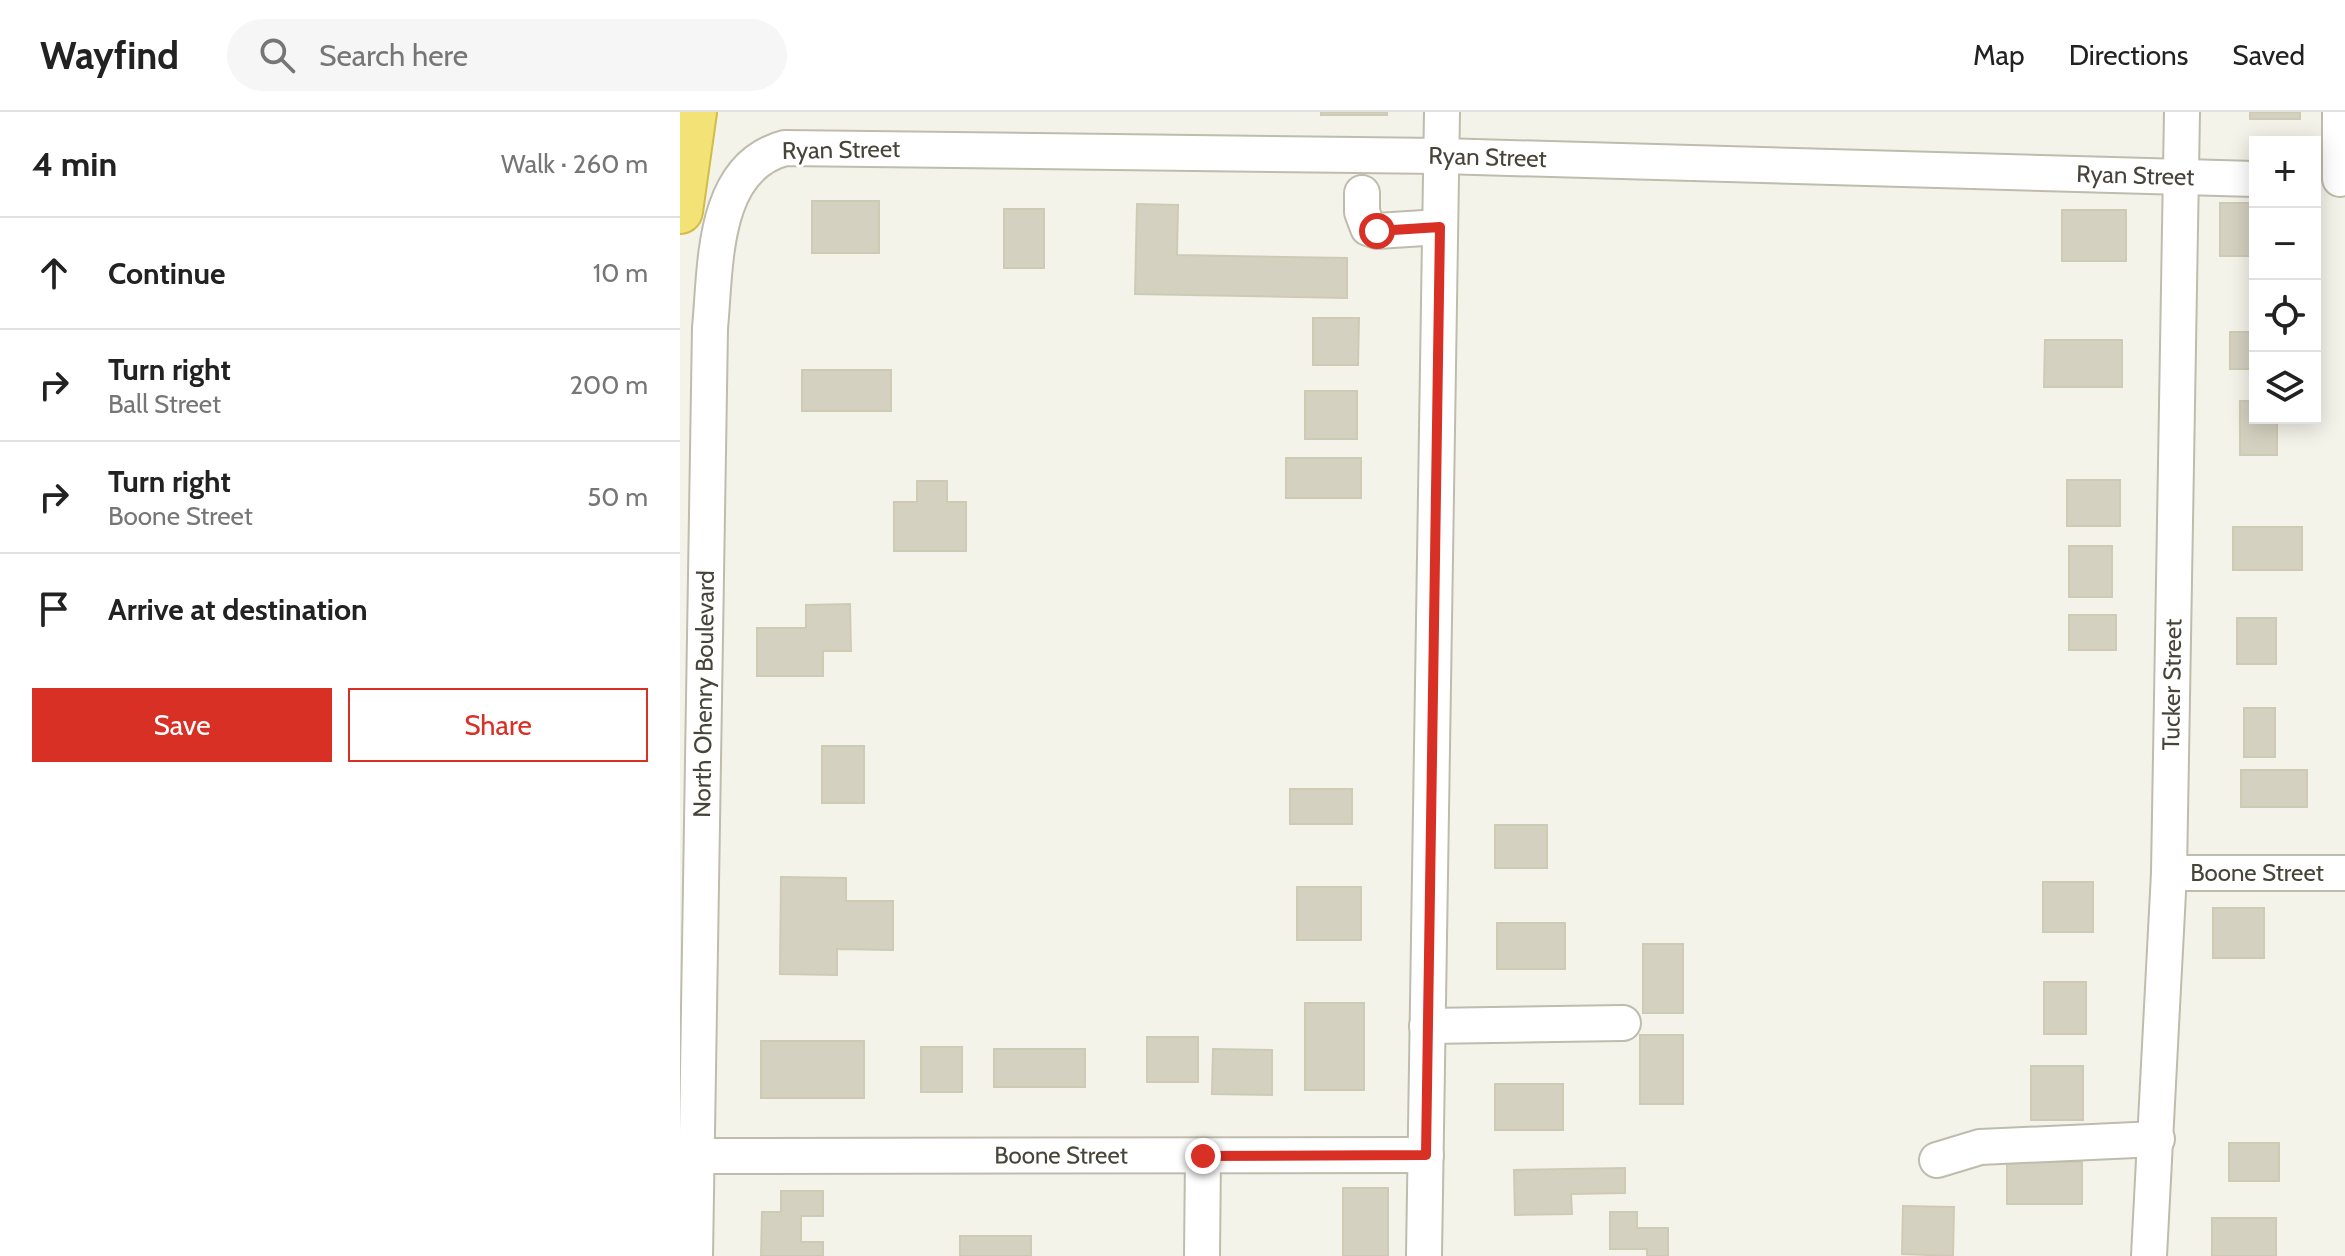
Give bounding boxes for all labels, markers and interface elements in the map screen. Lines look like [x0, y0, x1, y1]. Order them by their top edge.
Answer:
search box [227, 19, 787, 91]
text: Wayfind [40, 32, 179, 79]
icon: search [255, 33, 299, 77]
text: Search here [319, 37, 468, 74]
text: Map [1973, 38, 2025, 72]
text: Directions [2069, 38, 2188, 72]
text: Saved [2232, 38, 2305, 72]
street label: Ryan Street [782, 134, 900, 165]
map controls [2249, 136, 2321, 424]
button: + [2249, 136, 2321, 208]
street label: Ryan Street [1428, 141, 1547, 173]
text: 4 min [32, 143, 117, 185]
text: Walk · 260 m [501, 148, 648, 180]
street label: Ryan Street [2076, 159, 2195, 191]
button: − [2249, 208, 2321, 280]
route start [1359, 213, 1395, 249]
icon: ahead [32, 251, 76, 295]
text: Continue [108, 255, 225, 292]
text: 10 m [593, 257, 648, 289]
button: locate [2249, 280, 2321, 352]
text: Turn right [108, 351, 231, 388]
button: layers [2249, 352, 2321, 424]
icon: right [32, 363, 76, 407]
text: 200 m [569, 369, 648, 401]
text: Ball Street [108, 388, 221, 420]
text: Turn right [108, 463, 231, 500]
icon: right [32, 475, 76, 519]
text: 50 m [587, 481, 648, 513]
text: Boone Street [108, 500, 253, 532]
street label: North Ohenry Boulevard [687, 570, 720, 818]
icon: arrive [32, 587, 76, 631]
text: Arrive at destination [108, 591, 368, 628]
street label: Tucker Street [2156, 619, 2187, 751]
button: Save [32, 688, 332, 762]
button: Share [348, 688, 648, 762]
street label: Boone Street [2190, 858, 2324, 887]
route end [1185, 1138, 1221, 1174]
street label: Boone Street [994, 1140, 1128, 1170]

